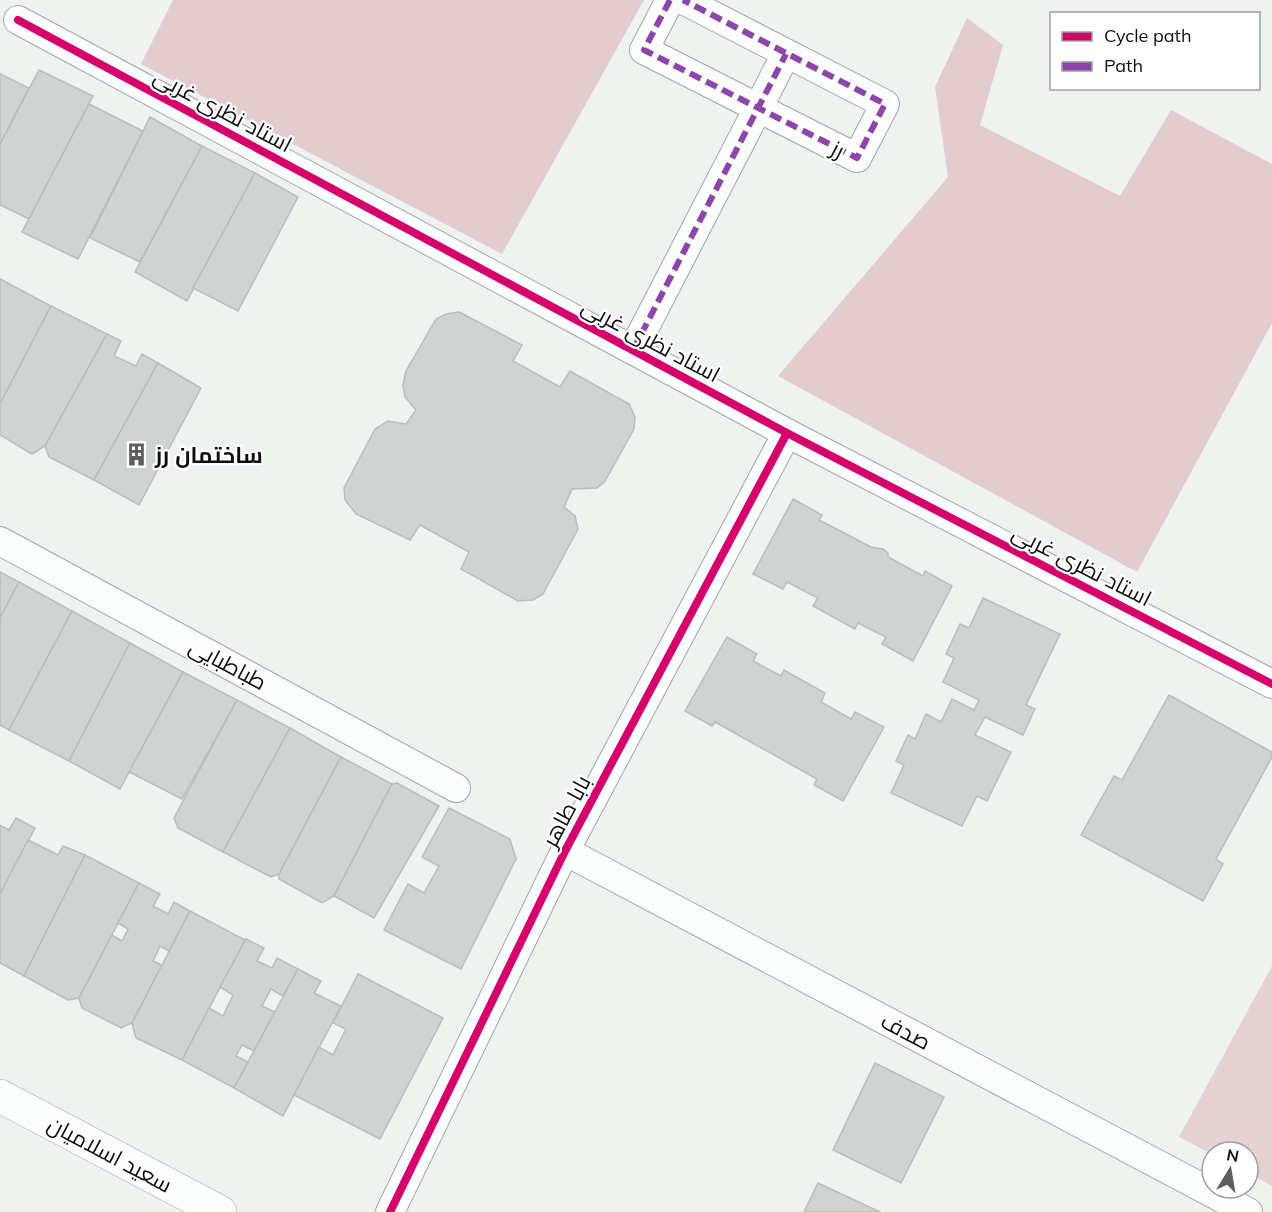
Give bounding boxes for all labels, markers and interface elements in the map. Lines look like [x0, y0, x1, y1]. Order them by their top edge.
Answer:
legend [1050, 12, 1260, 90]
text: Cycle path [1104, 24, 1191, 47]
text: Path [1104, 54, 1143, 77]
street label: استاد نظری غربی [149, 62, 297, 158]
street label: رز [825, 133, 850, 164]
street label: استاد نظری غربی [577, 292, 725, 388]
place label: ساختمان رز [154, 441, 263, 469]
building icon: ساختمان رز [124, 442, 150, 468]
street label: استاد نظری غربی [1008, 518, 1156, 612]
street label: طباطبایی [184, 632, 272, 696]
street label: بابا طاهر [535, 770, 597, 854]
street label: صدف [876, 1006, 936, 1056]
street label: سعید اسلامیان [43, 1110, 177, 1198]
north arrow [1200, 1140, 1260, 1200]
text: N [1225, 1144, 1241, 1166]

